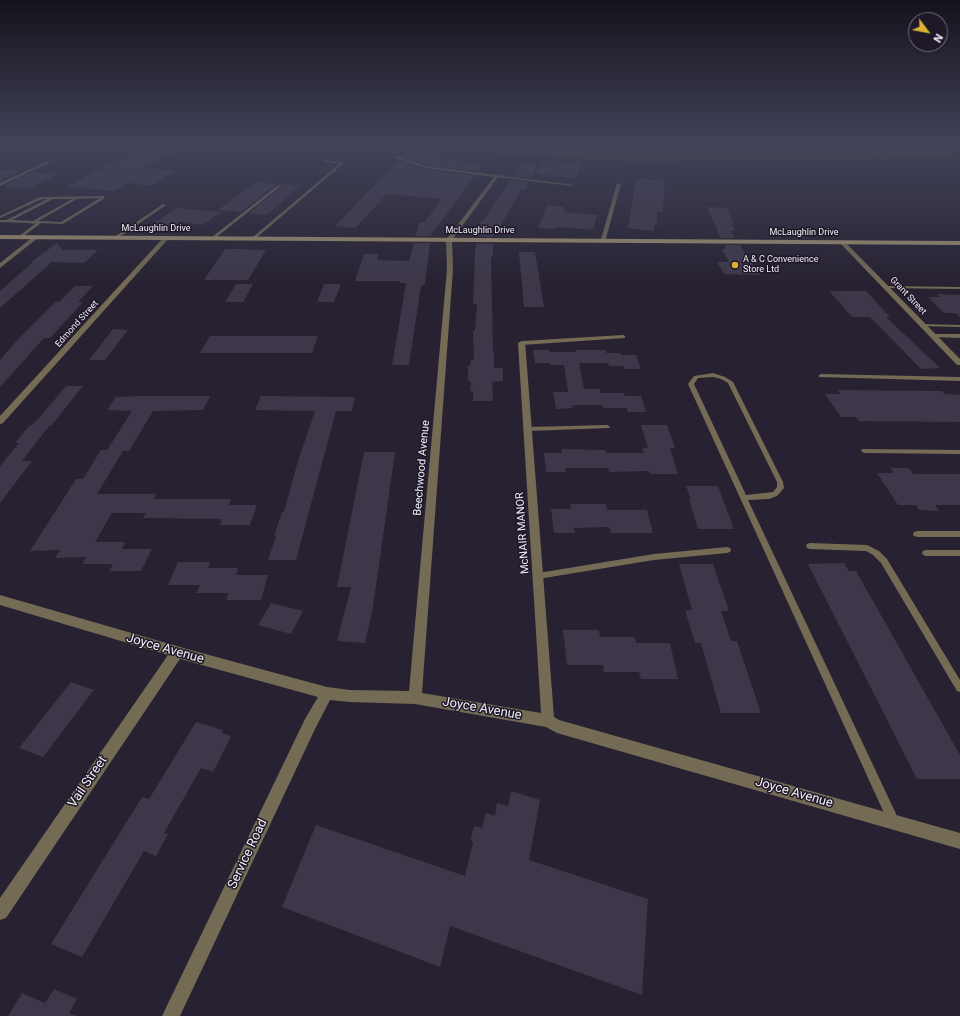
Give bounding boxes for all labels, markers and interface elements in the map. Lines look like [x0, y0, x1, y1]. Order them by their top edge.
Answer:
north arrow [908, 12, 948, 52]
text: N [930, 31, 945, 45]
street label: McLaughlin Drive [121, 224, 191, 234]
street label: McLaughlin Drive [445, 226, 515, 236]
street label: McLaughlin Drive [769, 228, 839, 238]
place label: A & C Convenience Store Ltd [743, 255, 818, 276]
marker: A & C Convenience Store Ltd [730, 260, 740, 270]
street label: Grant Street [888, 275, 928, 317]
street label: Edmond Street [53, 298, 101, 350]
street label: Beechwood Avenue [411, 420, 433, 516]
street label: McNAIR MANOR [514, 492, 532, 574]
street label: Joyce Avenue [124, 630, 206, 668]
street label: Joyce Avenue [441, 694, 523, 724]
street label: Vail Street [65, 753, 111, 811]
street label: Joyce Avenue [753, 774, 835, 812]
street label: Service Road [225, 817, 271, 891]

